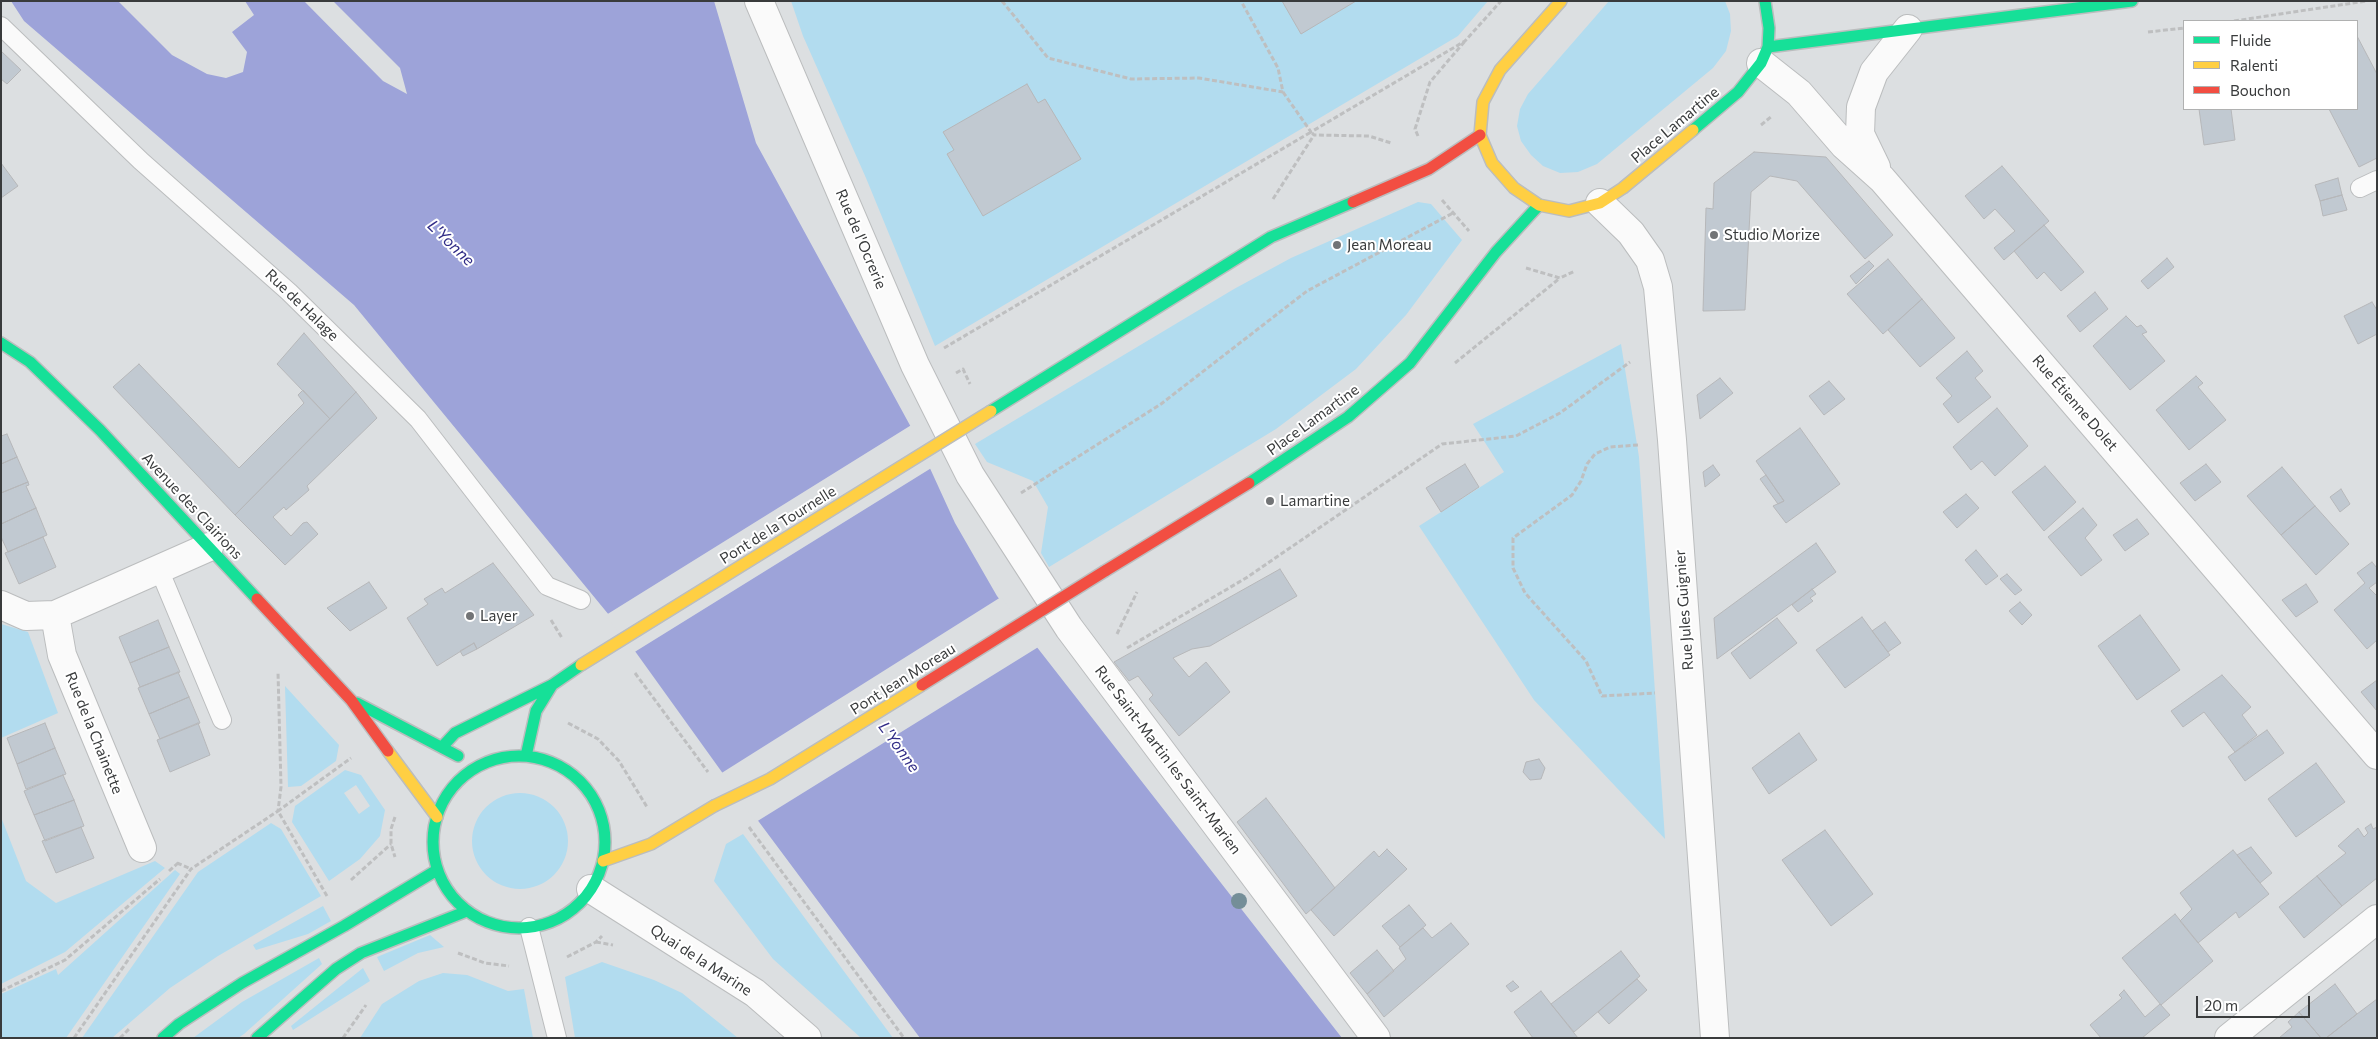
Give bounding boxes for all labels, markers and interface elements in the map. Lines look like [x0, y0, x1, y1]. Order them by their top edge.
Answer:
legend [2183, 20, 2358, 110]
text: Fluide [2230, 31, 2271, 49]
text: Ralenti [2230, 56, 2278, 74]
text: Bouchon [2230, 81, 2291, 99]
street label: Place Lamartine [1627, 83, 1723, 167]
street label: Rue de l'Ocrerie [832, 186, 890, 292]
water label: L'Yonne [424, 216, 478, 270]
place label: Studio Morize [1724, 226, 1820, 244]
marker: Studio Morize [1708, 229, 1720, 241]
place label: Jean Moreau [1347, 236, 1432, 254]
marker: Jean Moreau [1331, 239, 1343, 251]
street label: Rue de Halage [262, 265, 342, 345]
street label: Rue Étienne Dolet [2028, 351, 2122, 455]
street label: Place Lamartine [1264, 381, 1362, 459]
street label: Avenue des Clairions [138, 449, 246, 563]
street label: Pont de la Tournelle [717, 482, 839, 568]
place label: Lamartine [1280, 492, 1350, 510]
marker: Lamartine [1264, 495, 1276, 507]
street label: Rue Jules Guignier [1671, 549, 1697, 671]
place label: Layer [480, 607, 518, 625]
marker: Layer [464, 610, 476, 622]
street label: Pont Jean Moreau [847, 639, 959, 719]
street label: Rue Saint-Martin les Saint-Marien [1091, 662, 1245, 858]
street label: Rue de la Chainette [61, 669, 127, 797]
water label: L'Yonne [874, 718, 924, 776]
street label: Quai de la Marine [647, 920, 755, 1000]
scale bar [2198, 986, 2312, 1018]
text: 20 m [2204, 996, 2238, 1014]

